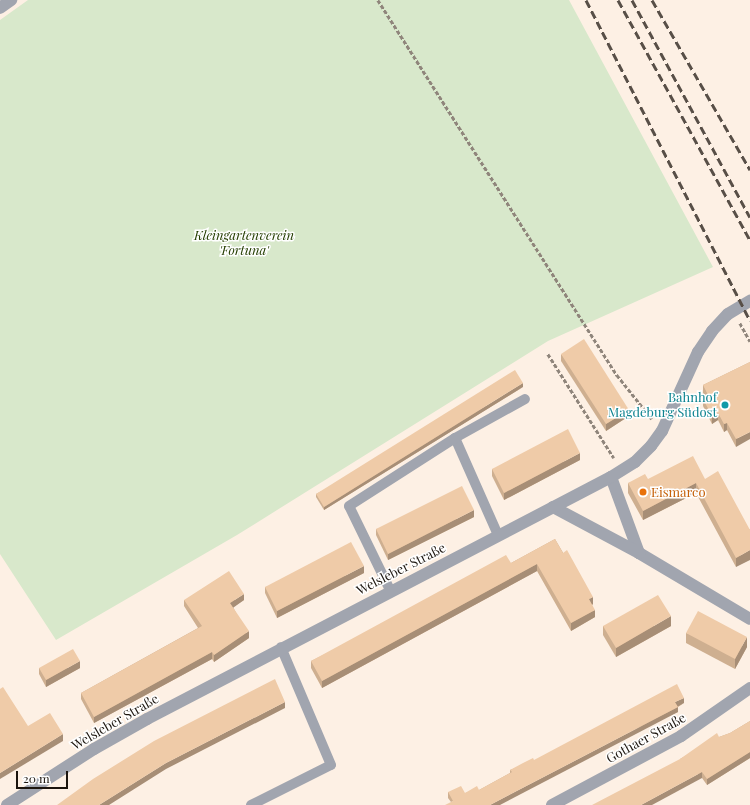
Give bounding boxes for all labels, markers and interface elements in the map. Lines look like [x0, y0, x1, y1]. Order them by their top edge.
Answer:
park label: Kleingartenverein 'Fortuna' [194, 228, 294, 259]
place label: Bahnhof Magdeburg Südost [608, 390, 717, 421]
marker: Bahnhof Magdeburg Südost [720, 400, 730, 410]
place label: Eismarco [651, 484, 706, 500]
marker: Eismarco [638, 487, 648, 497]
street label: Welsleber Straße [354, 540, 448, 598]
street label: Welsleber Straße [69, 691, 161, 753]
street label: Gothaer Straße [603, 710, 689, 766]
scale bar [18, 763, 70, 789]
text: 20 m [23, 770, 50, 786]

